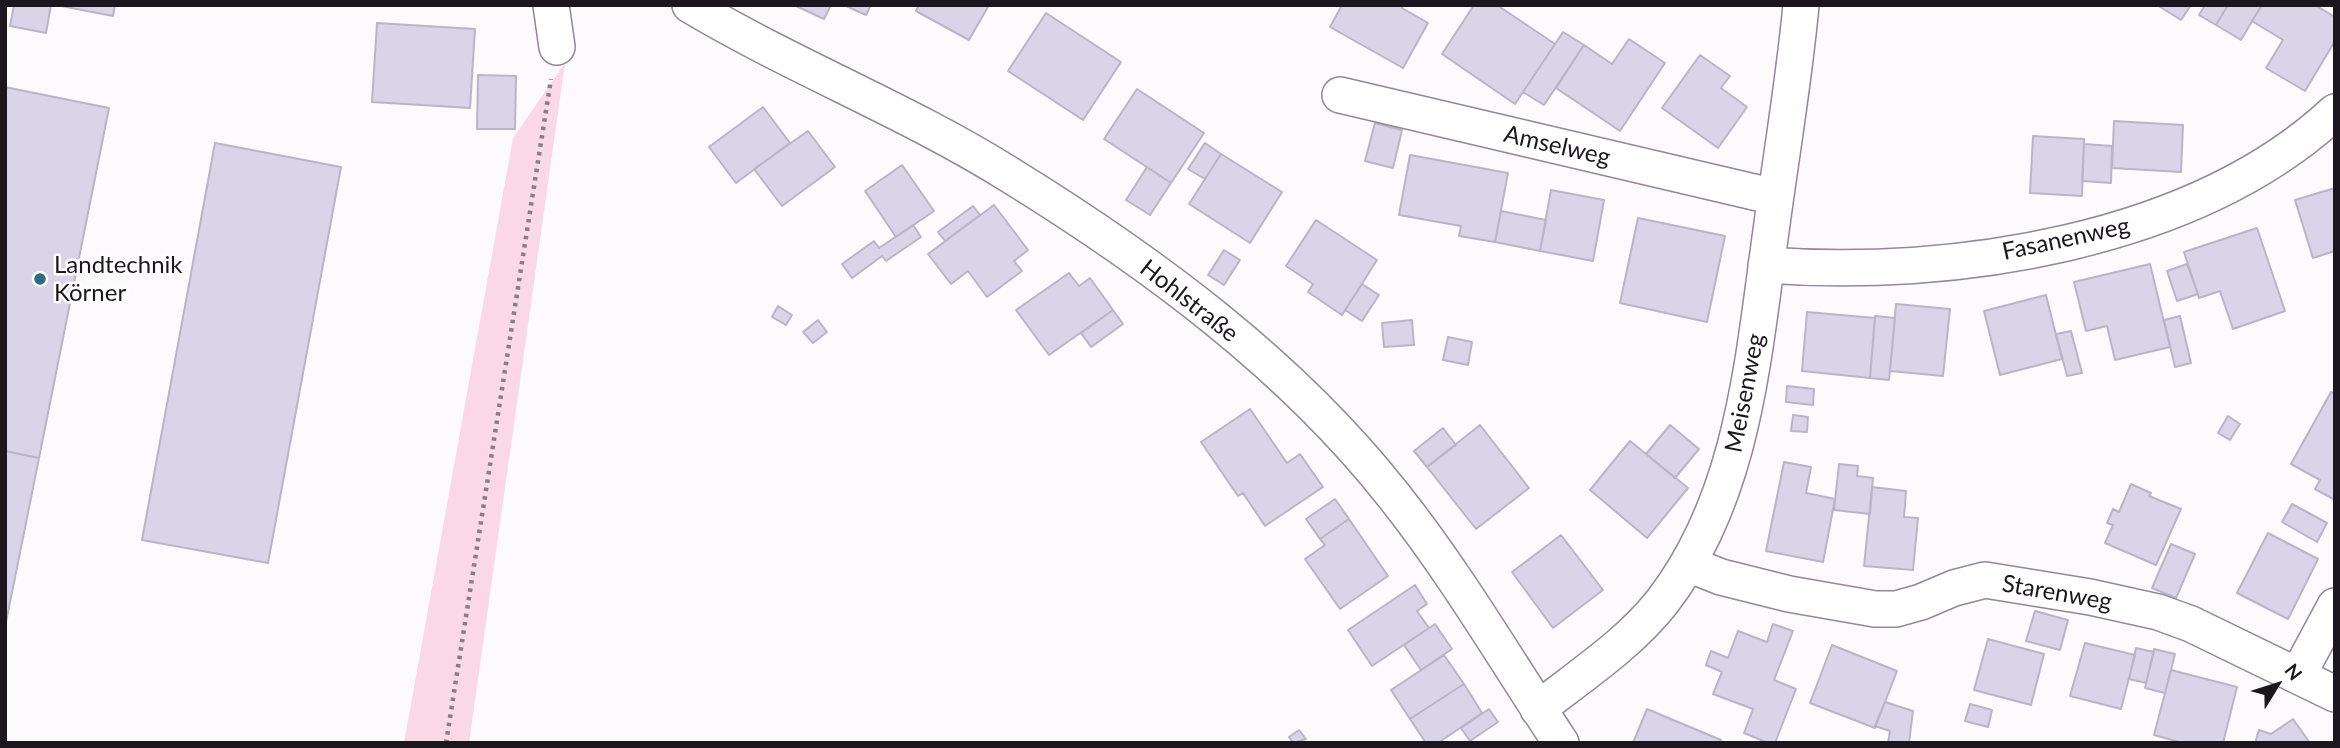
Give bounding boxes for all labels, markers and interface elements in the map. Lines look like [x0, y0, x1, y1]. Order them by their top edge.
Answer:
street label: Amselweg [1501, 120, 1613, 172]
street label: Fasanenweg [2000, 211, 2132, 267]
place label: Landtechnik Körner [54, 251, 182, 307]
street label: Hohlstraße [1134, 254, 1244, 348]
marker: Landtechnik Körner [32, 271, 48, 287]
street label: Meisenweg [1719, 331, 1771, 455]
street label: Starenweg [2000, 569, 2114, 617]
north arrow [2242, 650, 2312, 720]
text: N [2280, 659, 2308, 685]

